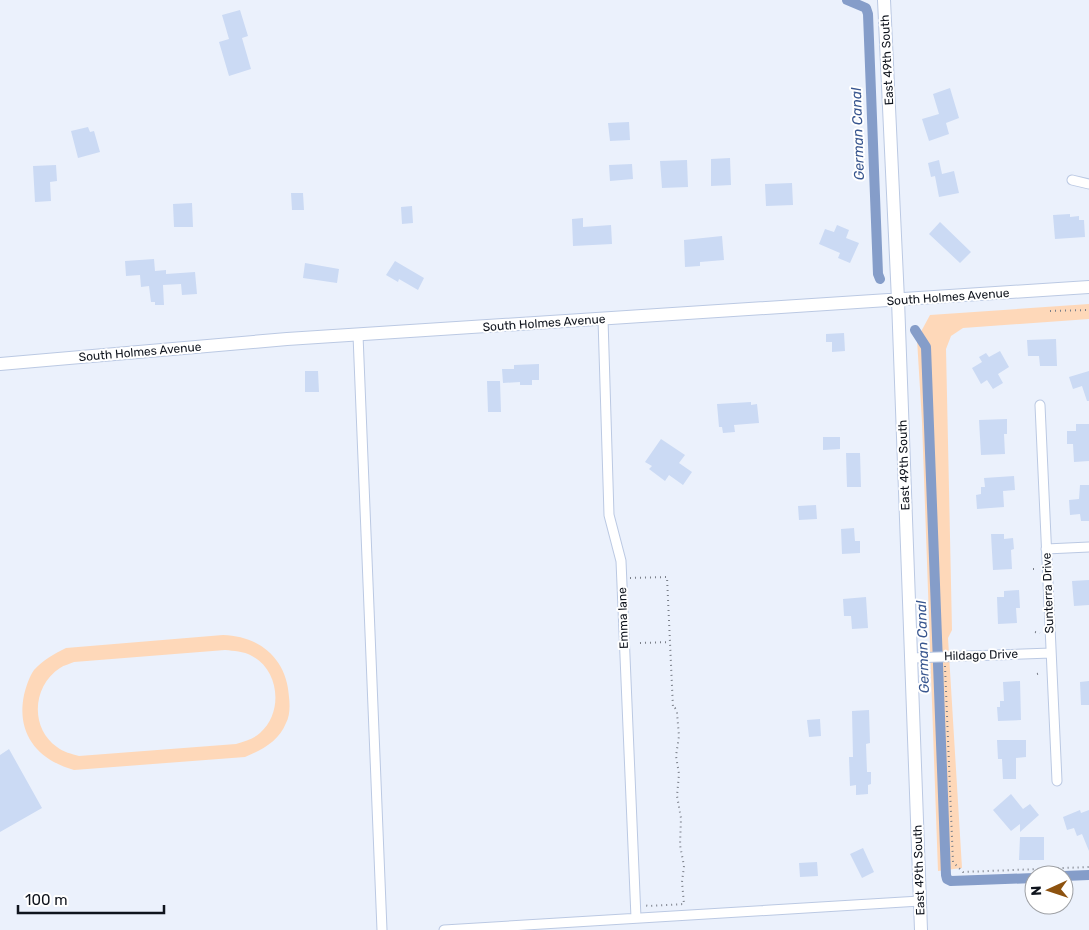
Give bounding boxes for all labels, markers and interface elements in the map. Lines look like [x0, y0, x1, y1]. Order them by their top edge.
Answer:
street label: East 49th South [878, 14, 896, 106]
water label: German Canal [848, 87, 868, 181]
street label: South Holmes Avenue [886, 286, 1010, 308]
street label: South Holmes Avenue [482, 312, 606, 334]
street label: South Holmes Avenue [78, 340, 202, 364]
street label: East 49th South [895, 419, 913, 511]
street label: Sunterra Drive [1040, 552, 1056, 634]
street label: Emma lane [615, 587, 631, 649]
water label: German Canal [913, 600, 933, 694]
street label: Hildago Drive [944, 647, 1019, 663]
street label: East 49th South [910, 824, 928, 916]
north arrow [1024, 865, 1074, 915]
scale bar [18, 882, 164, 914]
text: N [1028, 885, 1045, 896]
text: 100 m [25, 891, 67, 909]

